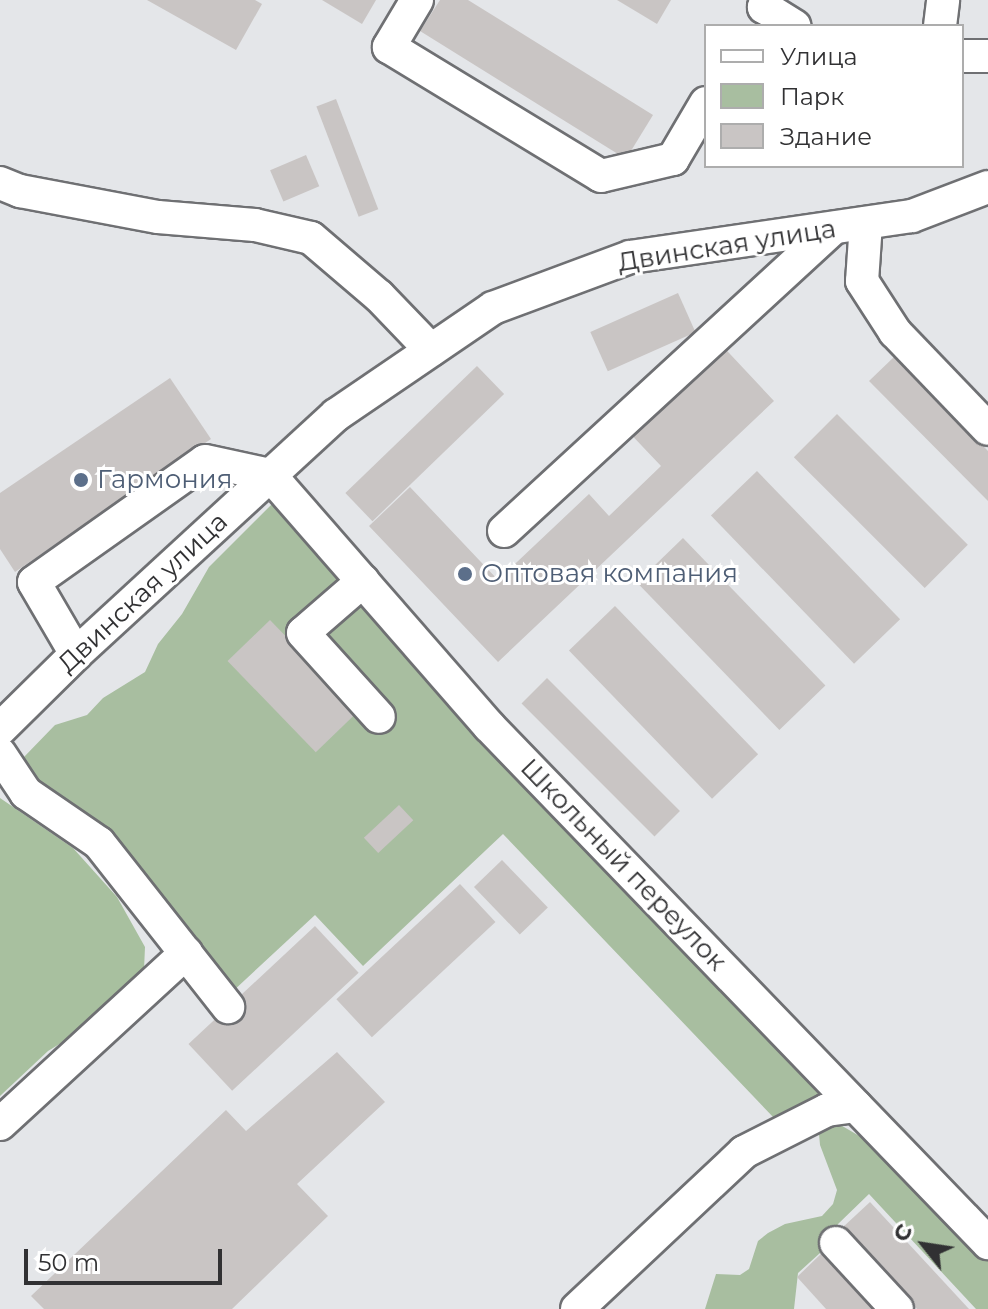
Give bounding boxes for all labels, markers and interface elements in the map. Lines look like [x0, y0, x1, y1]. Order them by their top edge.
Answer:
legend [704, 24, 964, 168]
text: Улица [780, 42, 858, 71]
text: Парк [780, 82, 844, 111]
text: Здание [780, 122, 872, 151]
street label: Двинская улица [616, 213, 838, 279]
place label: Гармония [97, 464, 232, 496]
marker: Гармония [72, 471, 90, 489]
street label: Двинская улица [52, 506, 234, 680]
place label: Оптовая компания [481, 558, 738, 590]
marker: Оптовая компания [456, 565, 474, 583]
street label: Школьный переулок [514, 753, 732, 977]
north arrow [884, 1205, 964, 1285]
text: С [887, 1219, 918, 1246]
scale bar [28, 1233, 226, 1283]
text: 50 m [38, 1248, 99, 1277]

